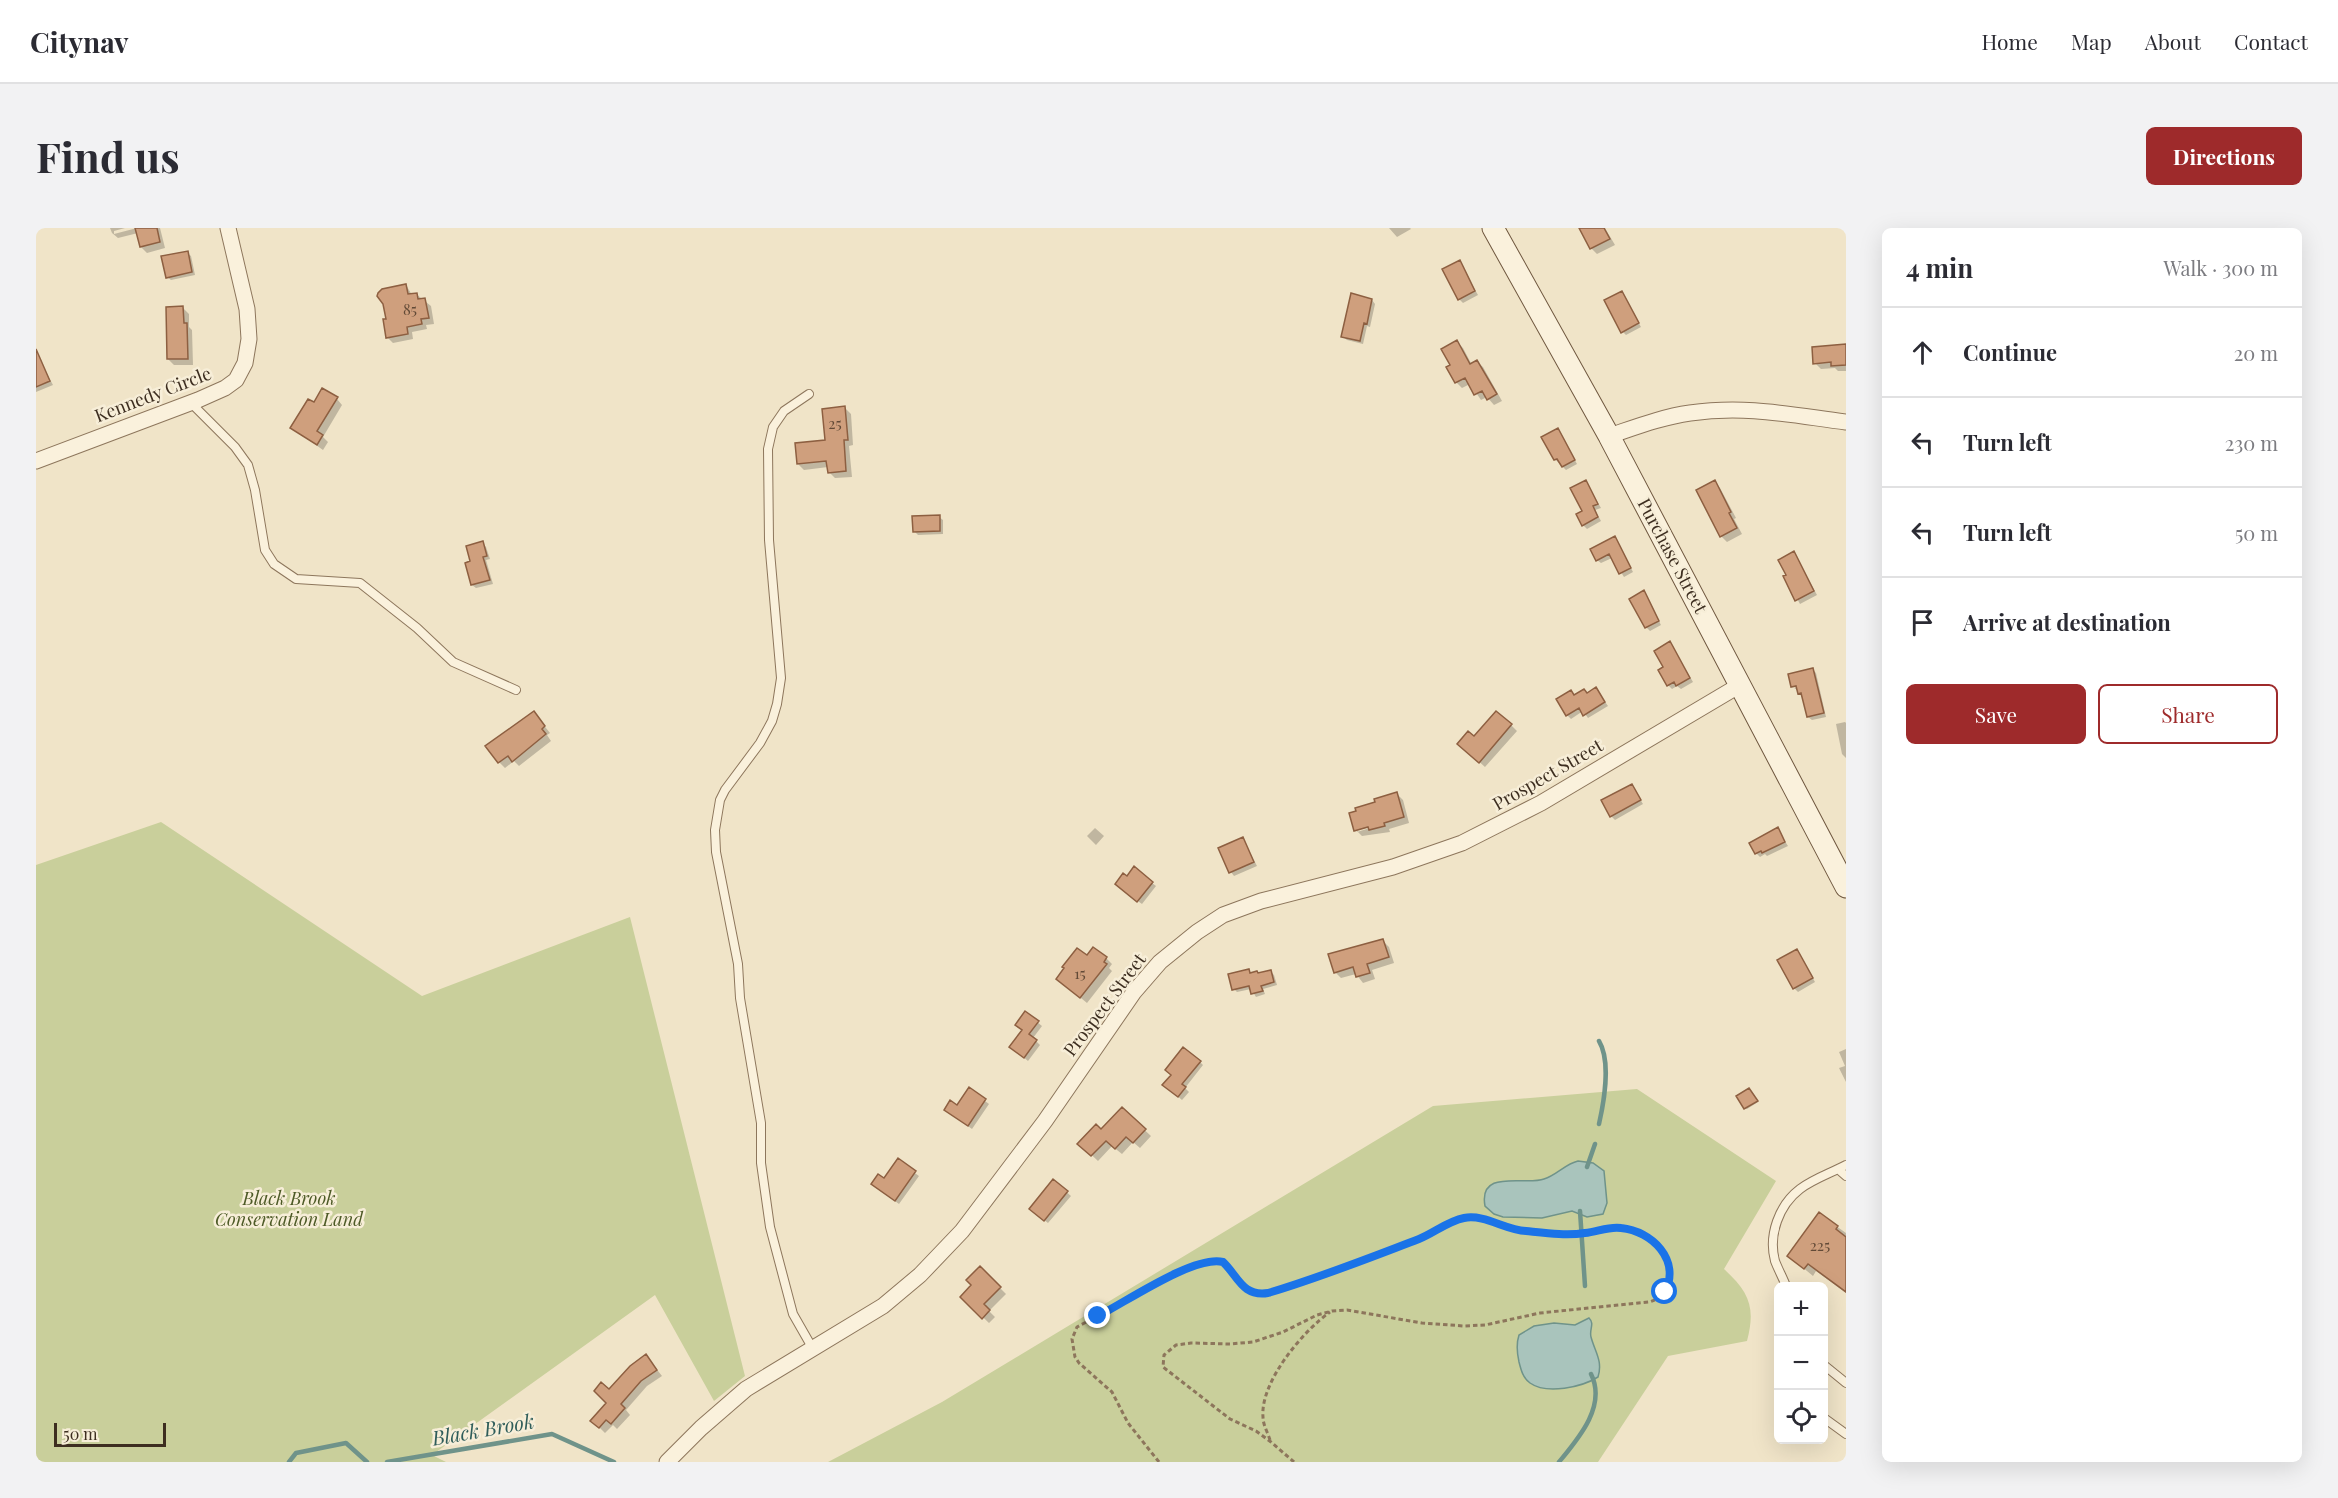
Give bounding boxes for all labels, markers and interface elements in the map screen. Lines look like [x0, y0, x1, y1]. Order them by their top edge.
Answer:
text: Citynav [30, 23, 129, 60]
text: Home [1982, 27, 2038, 55]
text: Map [2071, 27, 2112, 55]
text: About [2145, 27, 2201, 55]
text: Contact [2234, 27, 2308, 55]
button: Directions [2146, 127, 2302, 185]
text: Find us [36, 128, 180, 184]
text: 4 min [1906, 250, 1973, 285]
text: Walk · 300 m [2163, 254, 2278, 281]
house number: 85 [403, 299, 417, 319]
icon: ahead [1906, 336, 1939, 369]
text: Continue [1963, 337, 2057, 367]
text: 20 m [2234, 339, 2278, 366]
street label: Kennedy Circle [91, 361, 214, 427]
house number: 25 [828, 413, 842, 433]
icon: left [1906, 426, 1939, 459]
text: Turn left [1963, 427, 2052, 457]
text: 230 m [2225, 429, 2278, 456]
street label: Purchase Street [1632, 494, 1714, 618]
icon: left [1906, 516, 1939, 549]
text: Turn left [1963, 517, 2052, 547]
text: 50 m [2235, 519, 2278, 546]
icon: arrive [1906, 606, 1939, 639]
text: Arrive at destination [1963, 607, 2171, 637]
button: Save [1906, 684, 2086, 744]
button: Share [2098, 684, 2278, 744]
street label: Prospect Street [1488, 733, 1607, 815]
street label: Prospect Street [1058, 947, 1151, 1061]
house number: 15 [1074, 963, 1086, 983]
park label: Black Brook Conservation Land [215, 1186, 364, 1231]
house number: 225 [1810, 1235, 1830, 1255]
route start [1651, 1278, 1677, 1304]
map controls [1774, 1282, 1828, 1444]
button: + [1774, 1282, 1828, 1336]
route end [1084, 1302, 1110, 1328]
button: − [1774, 1336, 1828, 1390]
button: locate [1774, 1390, 1828, 1444]
water label: Black Brook [429, 1406, 536, 1451]
scale bar [54, 1420, 166, 1448]
text: 50 m [63, 1423, 97, 1444]

